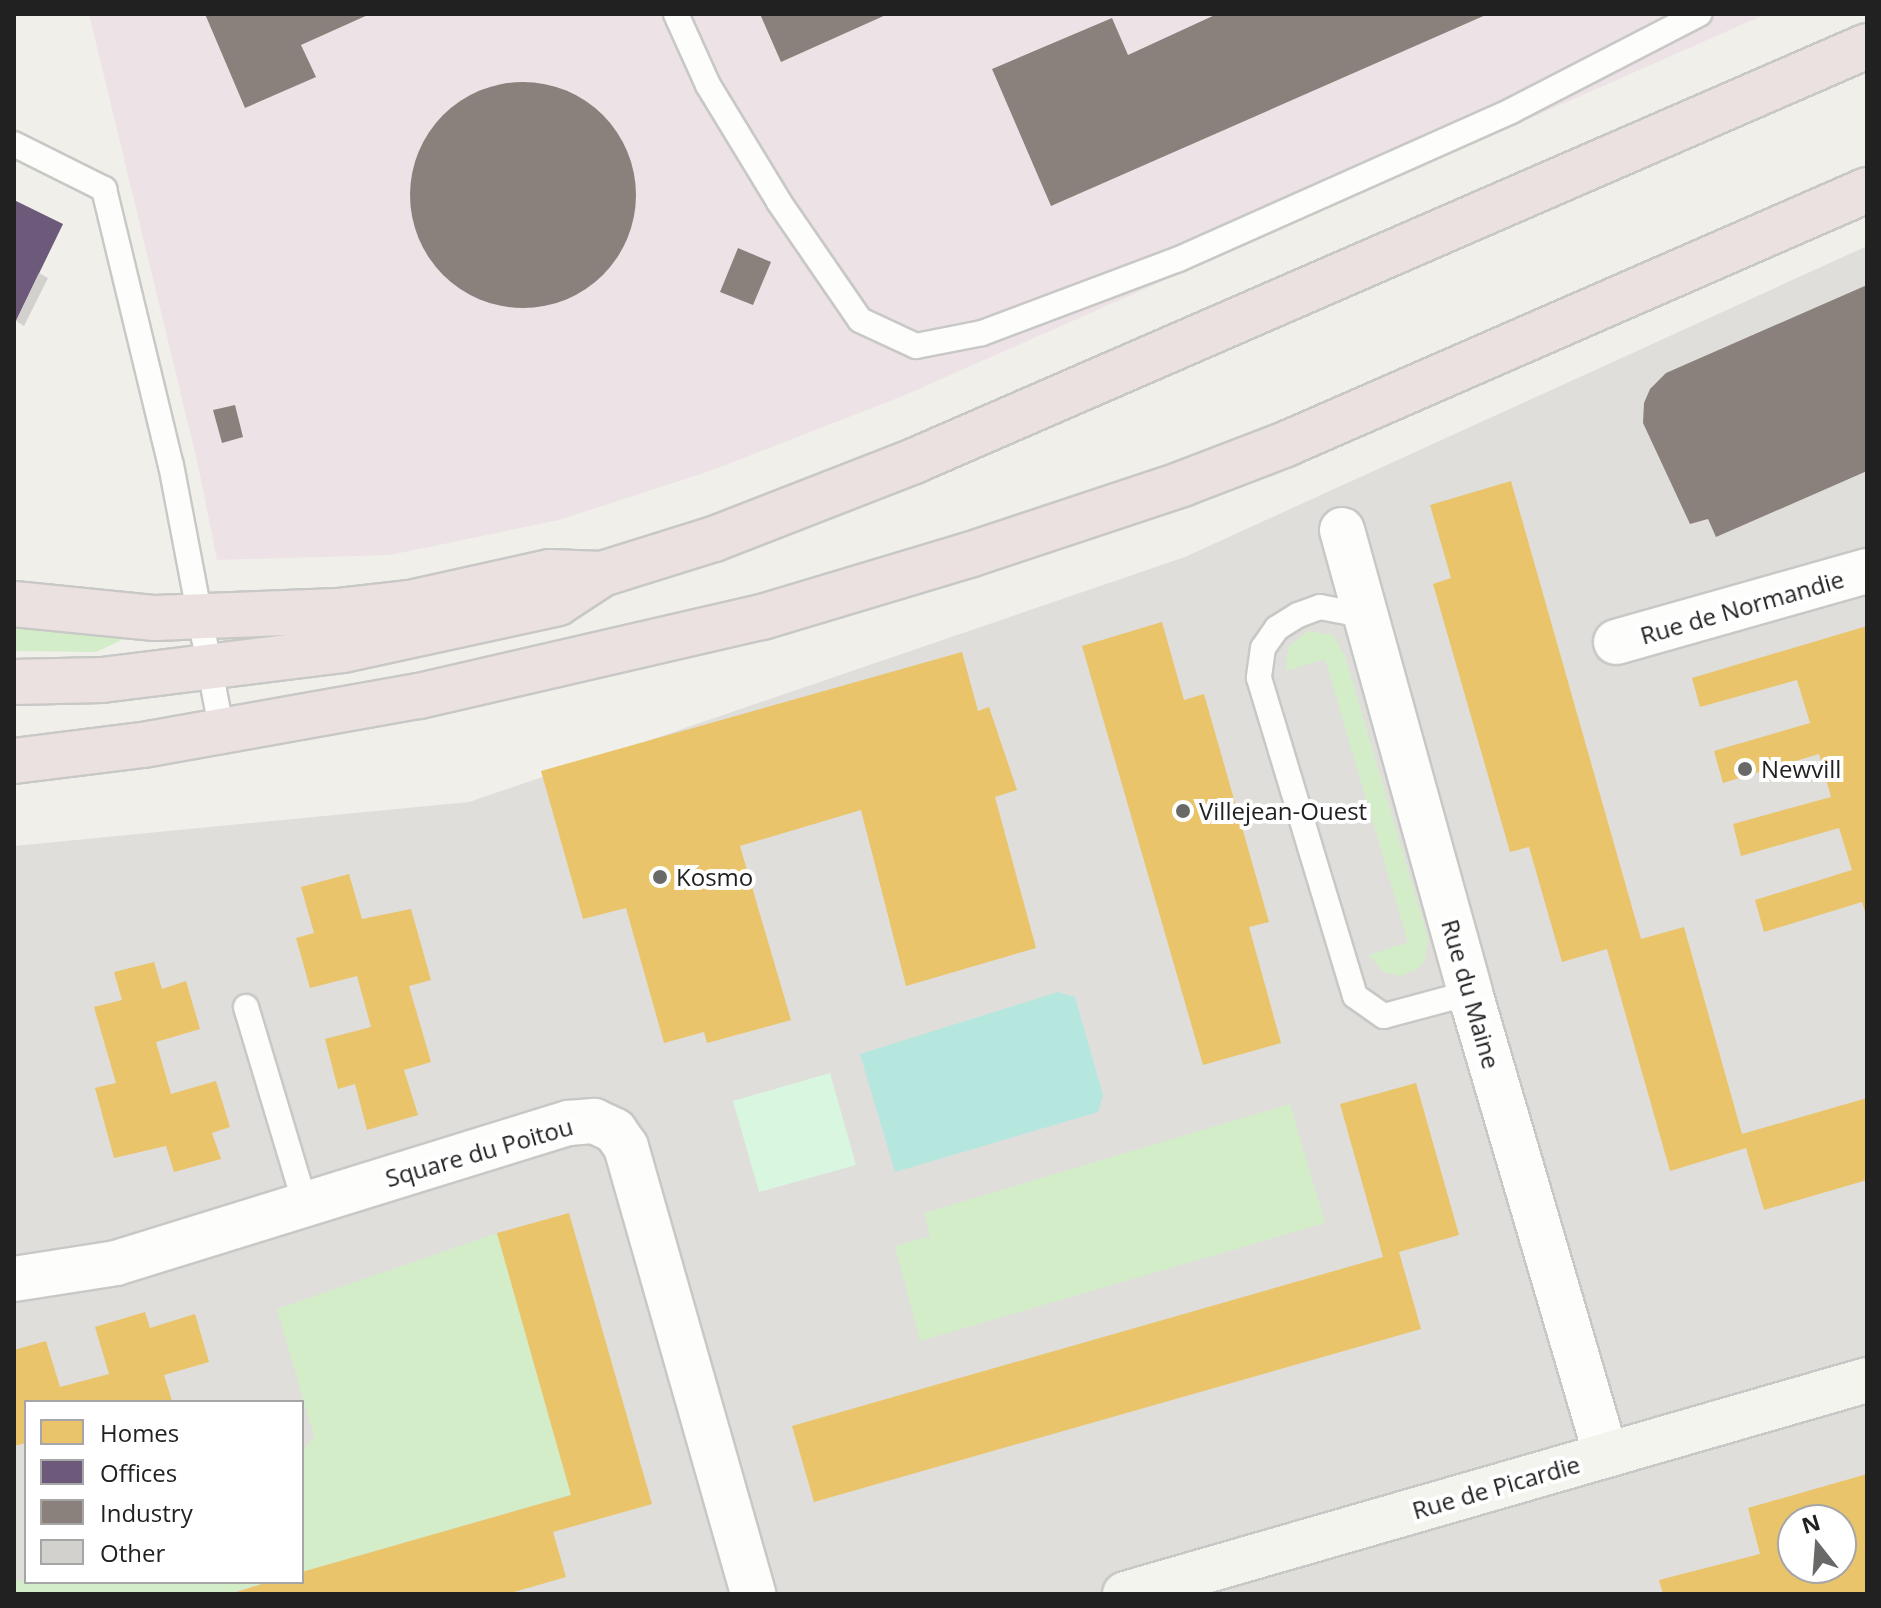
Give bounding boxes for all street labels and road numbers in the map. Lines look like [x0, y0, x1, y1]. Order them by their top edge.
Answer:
street label: Rue de Normandie [1637, 564, 1847, 650]
street label: Rue du Maine [1436, 916, 1506, 1072]
street label: Square du Poitou [382, 1111, 576, 1193]
street label: Rue de Picardie [1409, 1449, 1583, 1525]

